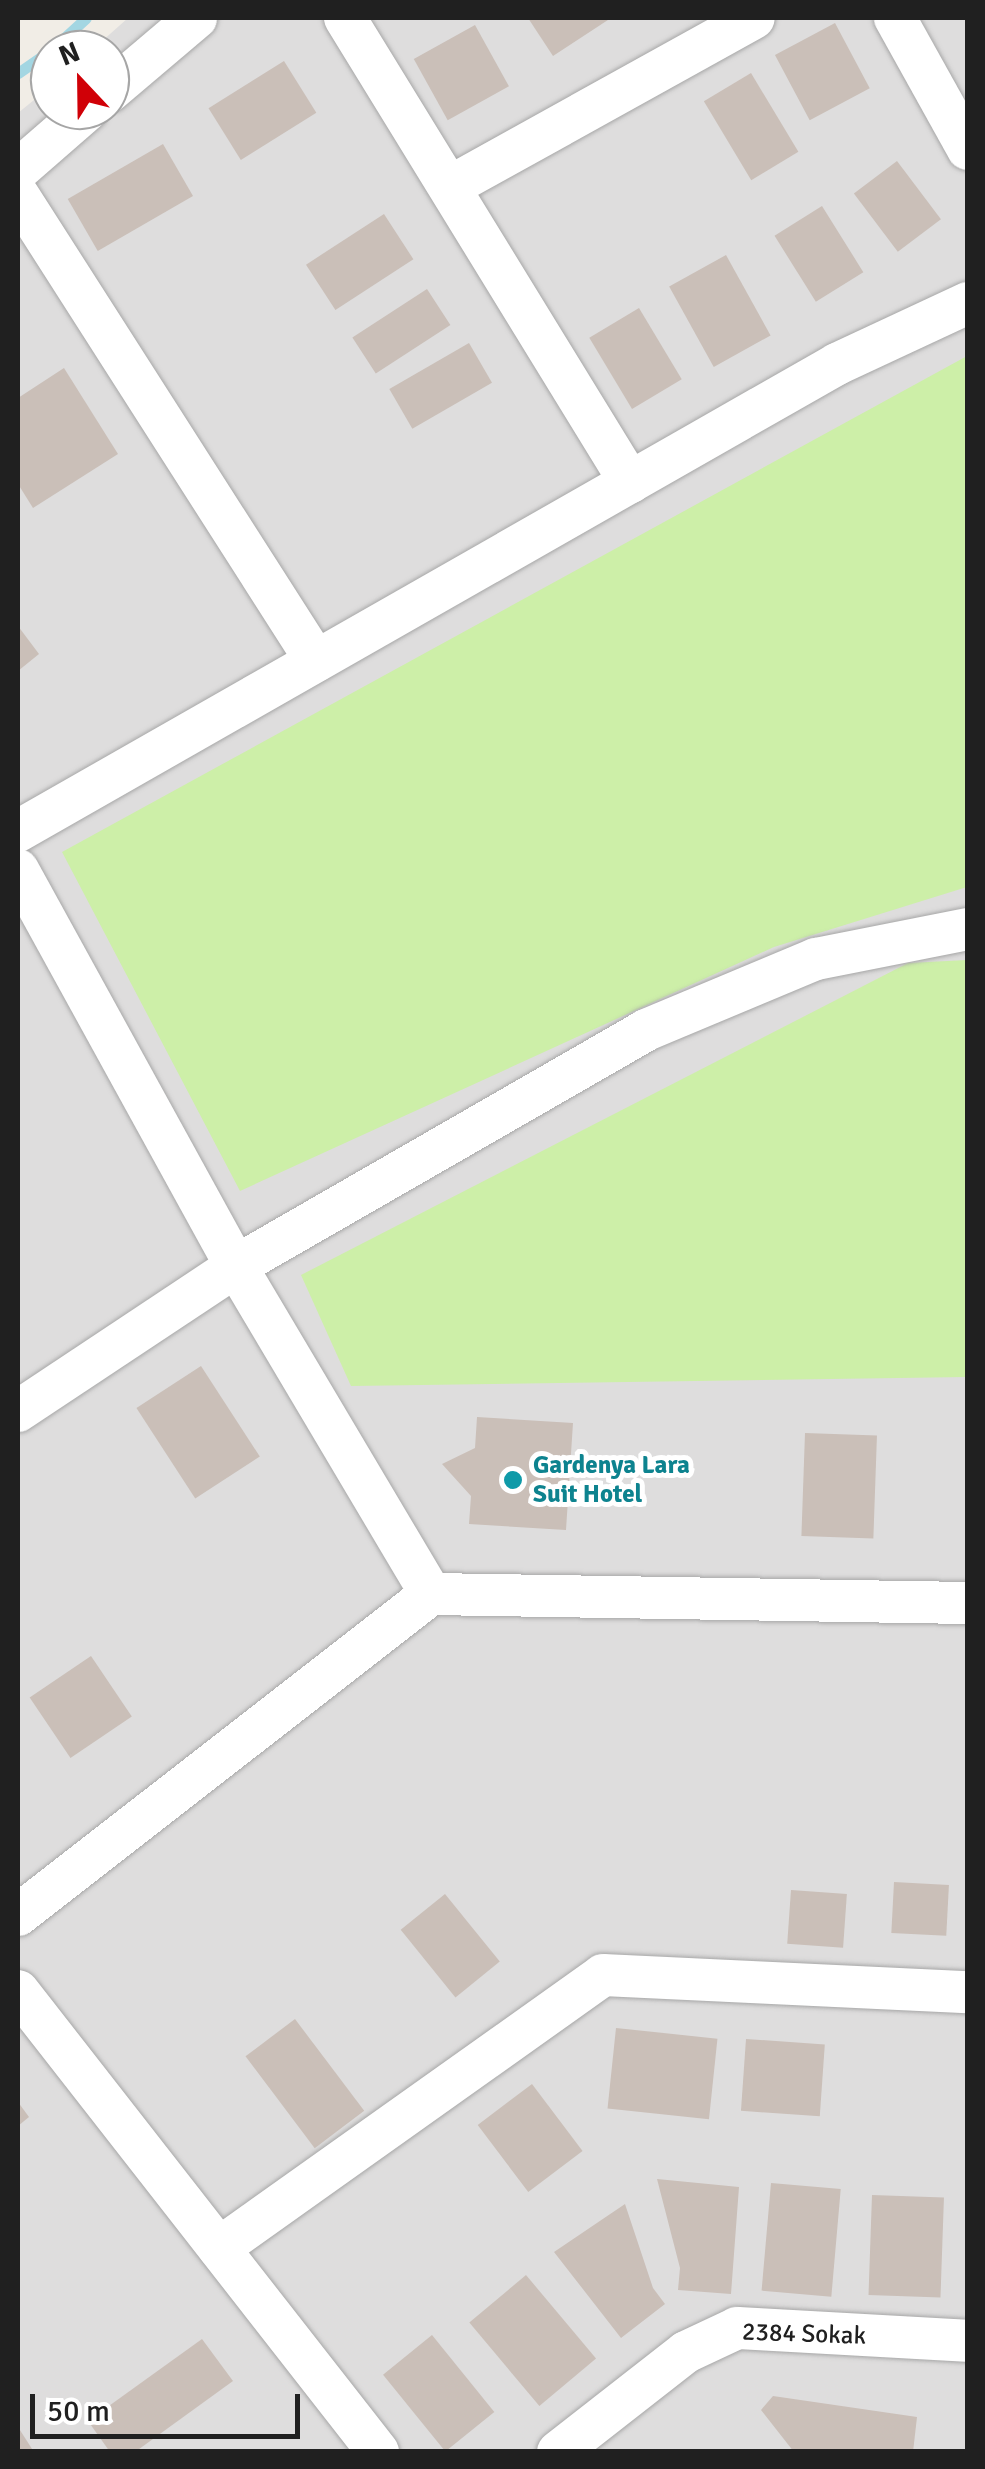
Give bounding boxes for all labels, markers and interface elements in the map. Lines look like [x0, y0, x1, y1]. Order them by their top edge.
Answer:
north arrow [30, 30, 130, 130]
text: N [54, 35, 85, 73]
place label: Gardenya Lara Suit Hotel [533, 1451, 690, 1510]
marker: Gardenya Lara Suit Hotel [502, 1469, 524, 1491]
street label: 2384 Sokak [741, 2317, 867, 2351]
scale bar [35, 2374, 305, 2436]
text: 50 m [47, 2393, 110, 2430]

